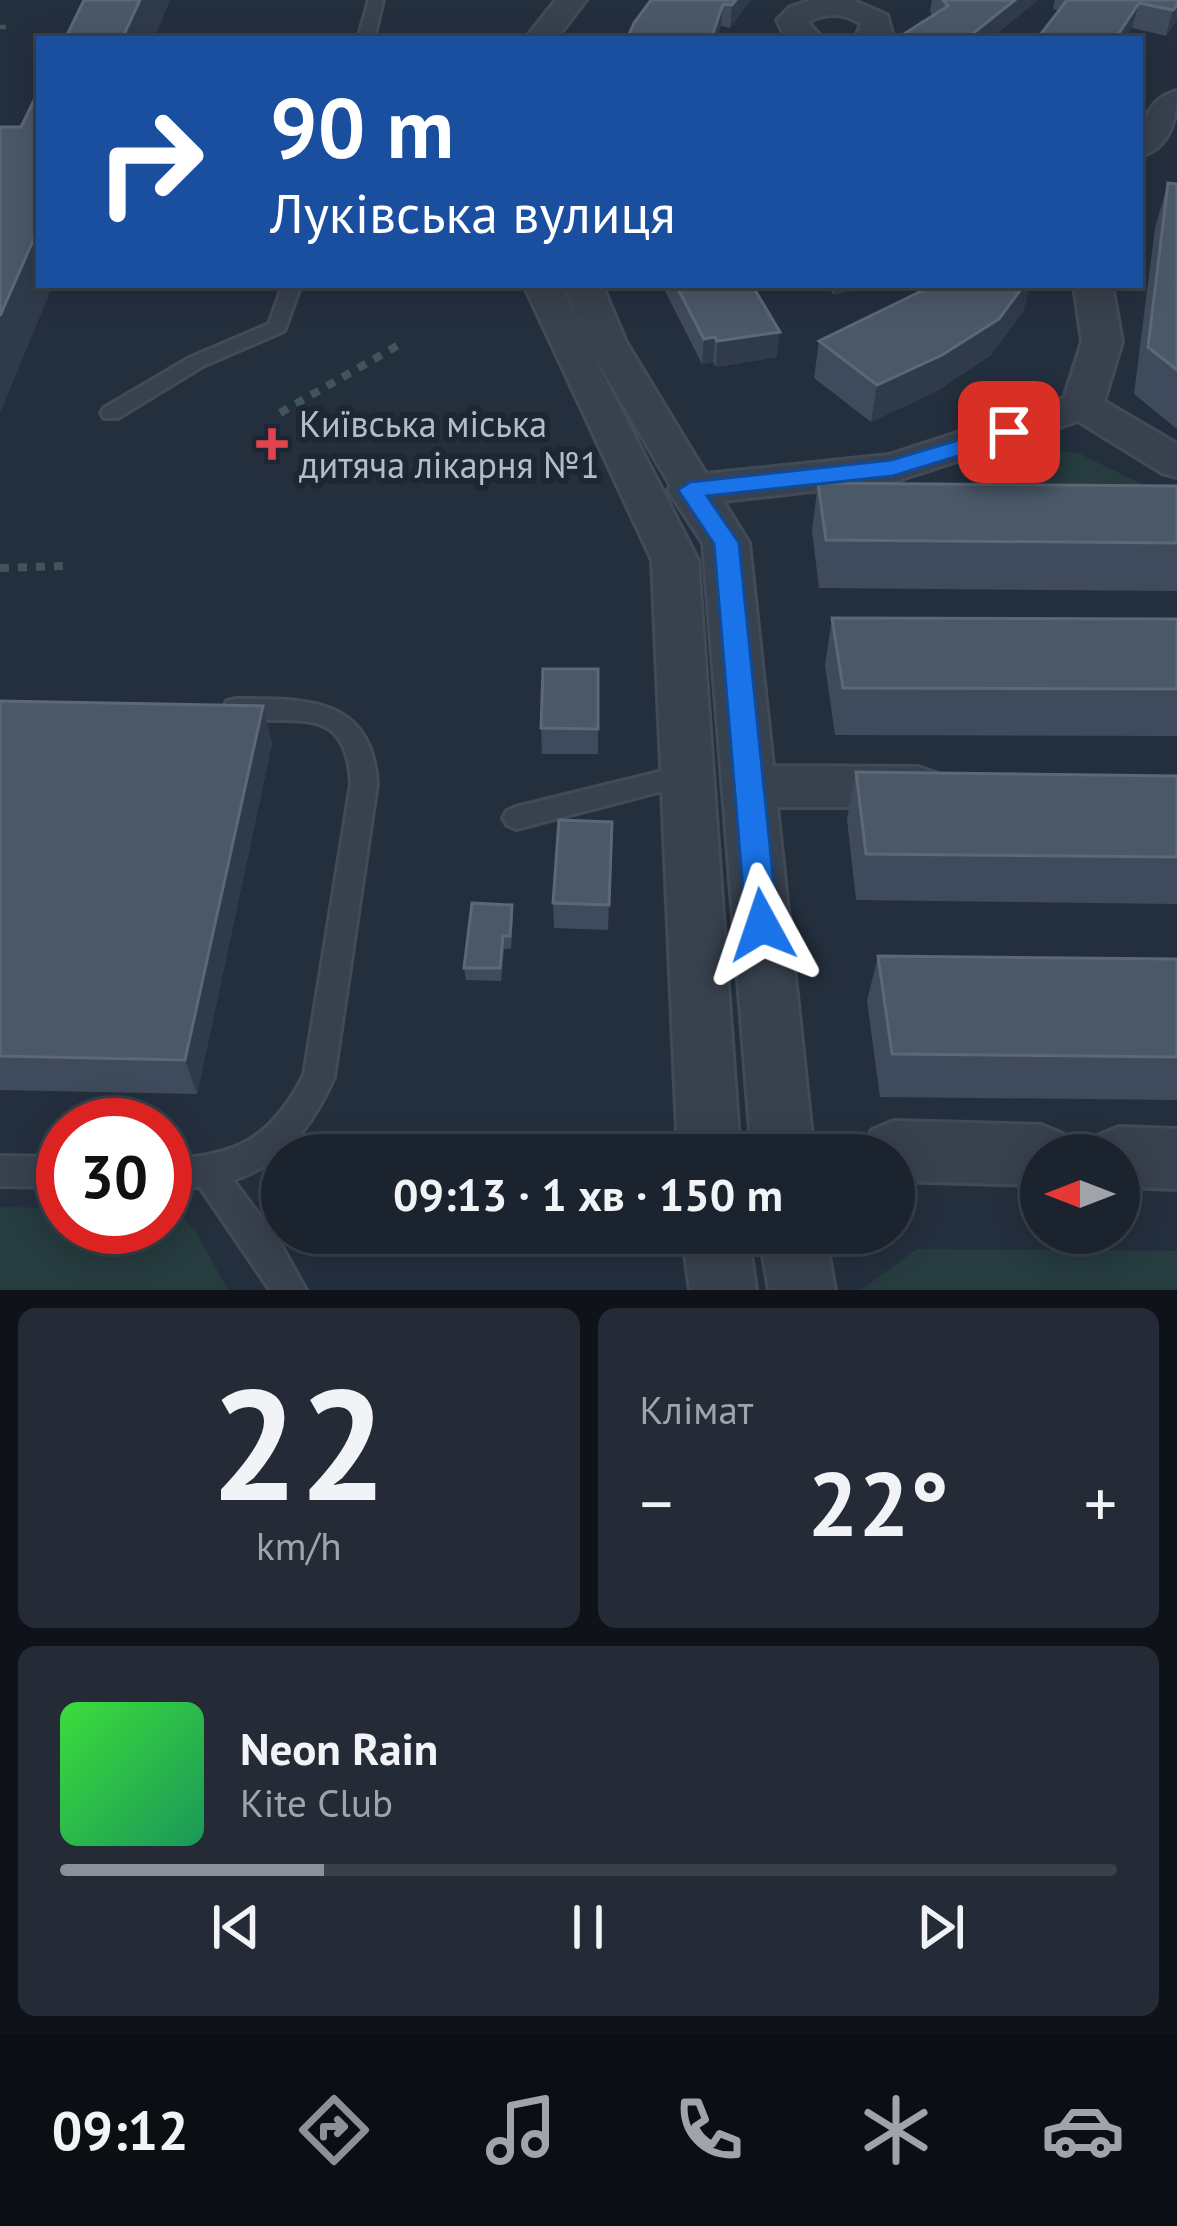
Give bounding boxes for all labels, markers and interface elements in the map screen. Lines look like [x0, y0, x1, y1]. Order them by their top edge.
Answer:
text: 90 m [270, 72, 454, 181]
icon: right [72, 84, 228, 240]
text: Луківська вулиця [270, 178, 676, 248]
pin [958, 381, 1060, 483]
icon: arrive [976, 399, 1042, 465]
place label: Київська міська дитяча лікарня №1 [299, 400, 600, 488]
marker: Київська міська дитяча лікарня №1 [256, 428, 288, 460]
position arrow [699, 862, 825, 988]
speed limit sign: 30 [36, 1098, 192, 1254]
north arrow [1020, 1134, 1140, 1254]
map controls [1020, 1134, 1140, 1254]
text: 09:13 · 1 хв · 150 m [393, 1165, 783, 1223]
text: 22 [210, 1341, 387, 1543]
text: Клімат [640, 1384, 753, 1435]
text: 22° [808, 1444, 949, 1561]
text: − [640, 1460, 673, 1545]
text: + [1084, 1460, 1117, 1545]
text: km/h [256, 1520, 342, 1571]
text: Neon Rain [240, 1719, 438, 1777]
text: Kite Club [240, 1777, 393, 1828]
icon: previous [203, 1894, 269, 1960]
icon: pause [555, 1894, 621, 1960]
icon: next [908, 1894, 974, 1960]
icon: directions [292, 2088, 376, 2172]
icon: music [479, 2088, 563, 2172]
icon: phone [667, 2088, 751, 2172]
icon: climate [854, 2088, 938, 2172]
icon: car [1041, 2088, 1125, 2172]
text: 09:12 [52, 2095, 189, 2165]

